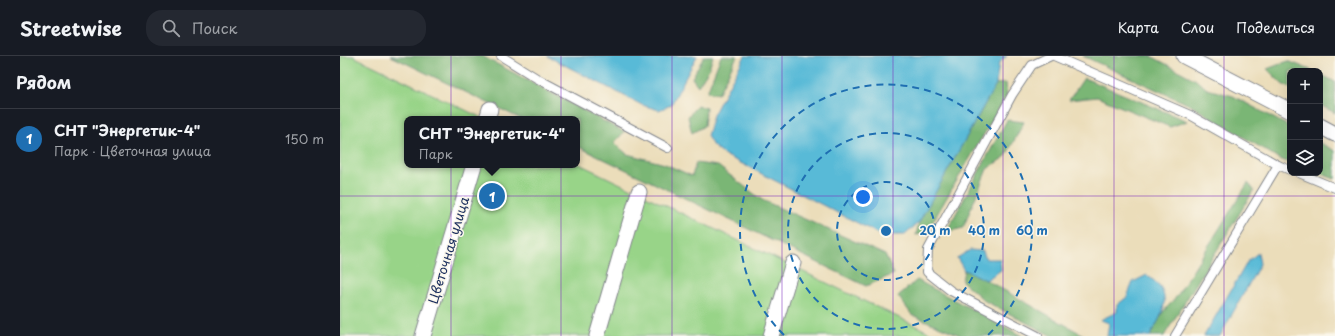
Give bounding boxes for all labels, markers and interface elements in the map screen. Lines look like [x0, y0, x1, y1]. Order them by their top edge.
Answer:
search box [146, 10, 426, 46]
text: Streetwise [20, 14, 122, 42]
text: Поиск [192, 16, 237, 39]
icon: search [160, 17, 182, 39]
text: Карта [1118, 17, 1159, 38]
text: Слои [1181, 17, 1214, 38]
text: Поделиться [1236, 17, 1315, 38]
map controls [1287, 68, 1323, 176]
button: + [1287, 68, 1323, 104]
text: Рядом [16, 69, 71, 95]
button: − [1287, 104, 1323, 140]
popup [404, 116, 580, 168]
text: СНТ "Энергетик-4" [54, 118, 200, 141]
text: СНТ "Энергетик-4" [419, 121, 565, 144]
text: 1 [26, 129, 32, 148]
text: 150 m [285, 129, 324, 148]
button: layers [1287, 140, 1323, 176]
text: Парк · Цветочная улица [54, 141, 211, 160]
text: Парк [419, 144, 452, 163]
pin: 1 [479, 181, 505, 211]
your location [853, 187, 873, 207]
street label: Цветочная улица [423, 193, 474, 306]
text: 20 m [919, 221, 951, 239]
text: 40 m [968, 221, 1000, 239]
text: 60 m [1016, 221, 1048, 239]
centre of rings [879, 224, 893, 238]

